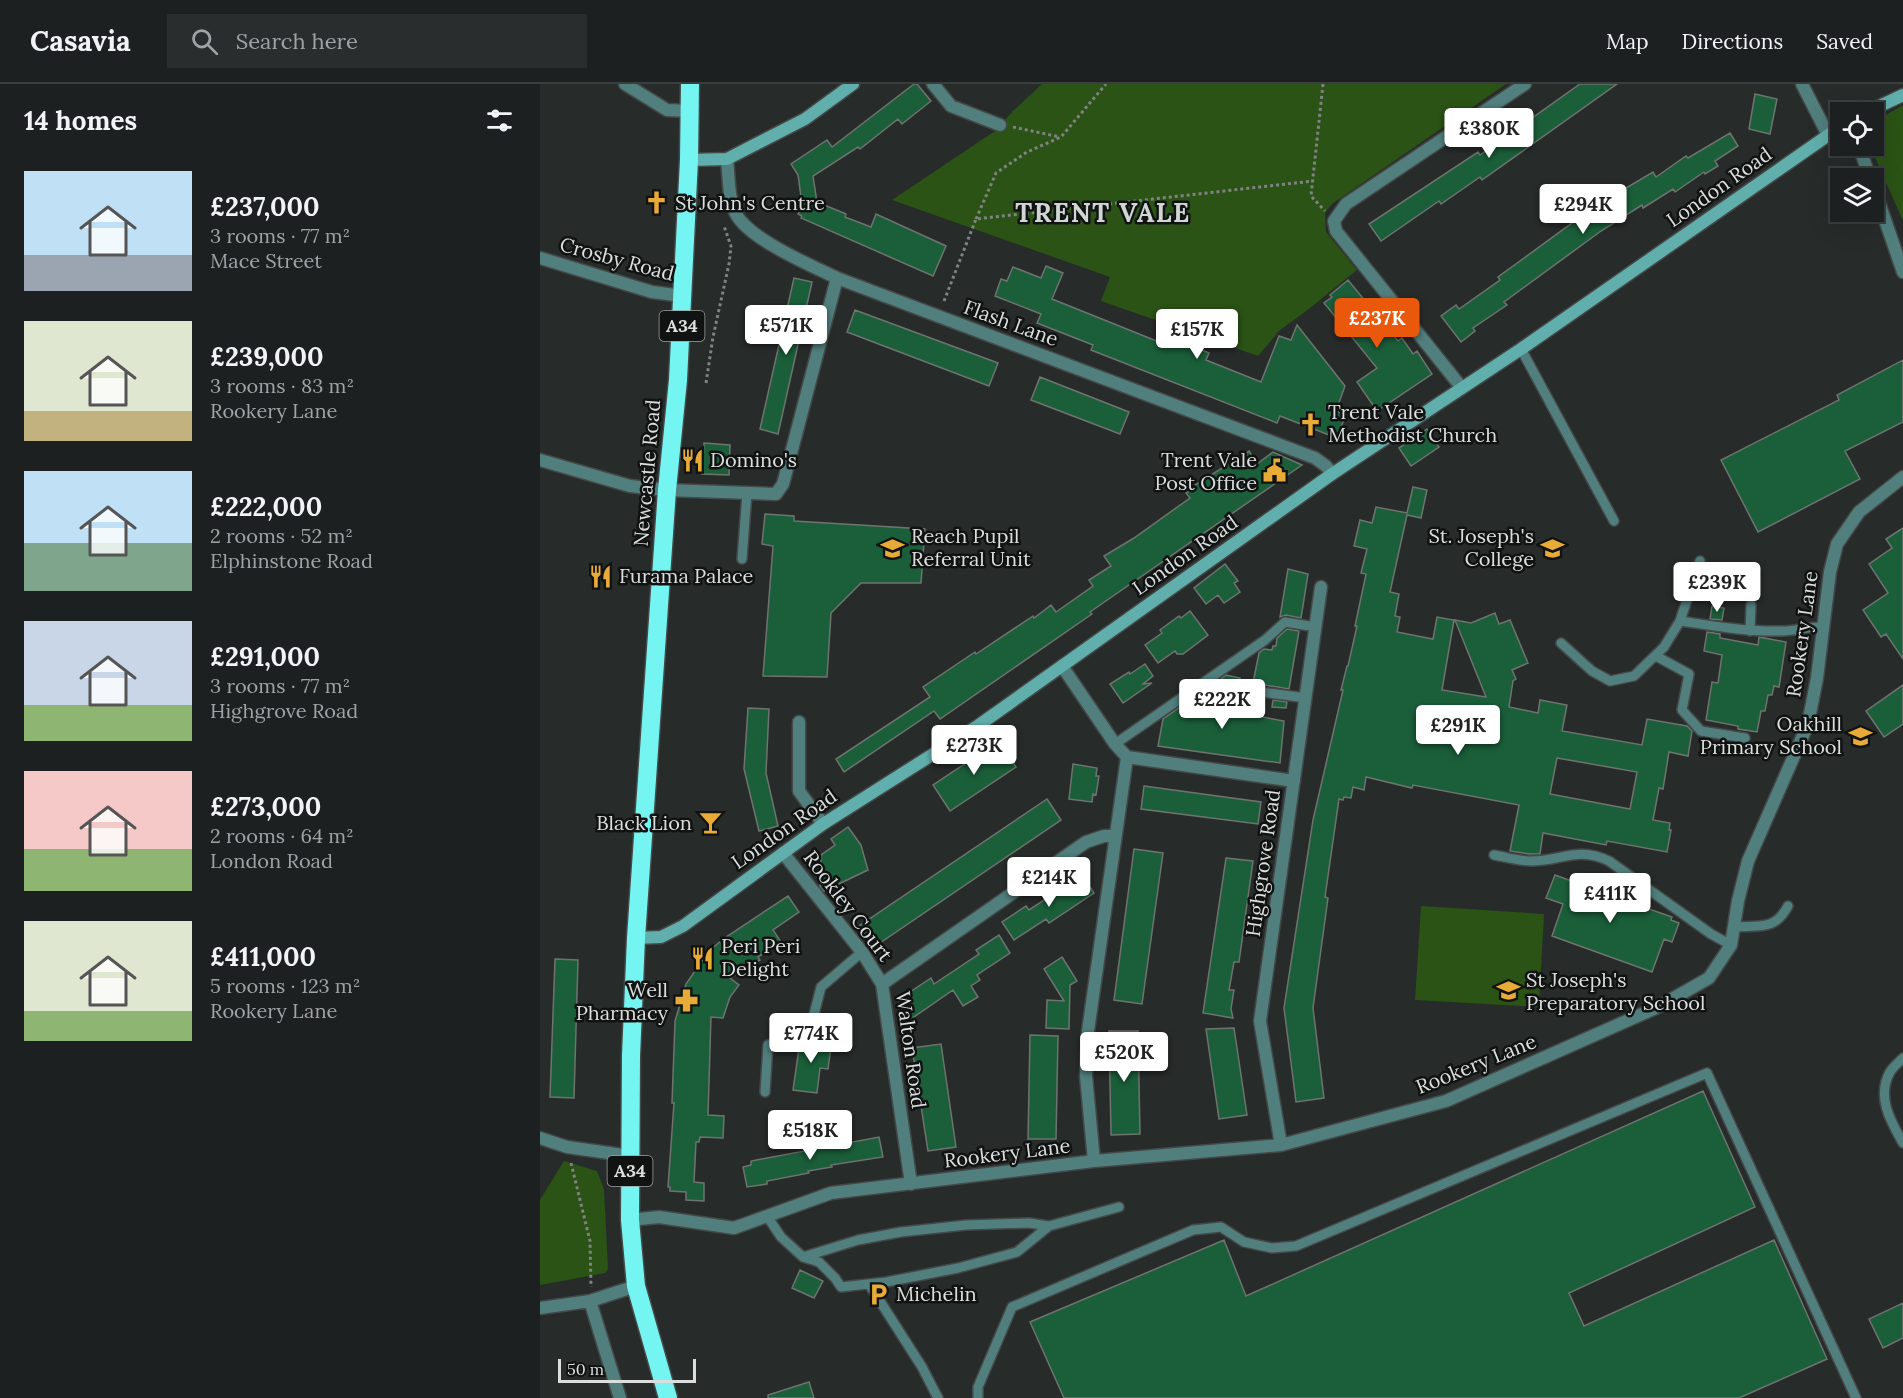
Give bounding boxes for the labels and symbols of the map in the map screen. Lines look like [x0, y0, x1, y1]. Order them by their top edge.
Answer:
pin: £380K [1447, 108, 1531, 159]
street label: London Road [1661, 141, 1776, 232]
pin: £294K [1541, 184, 1625, 235]
church icon: St John's Centre [644, 190, 670, 216]
place label: St John's Centre [675, 190, 825, 215]
district label: TRENT VALE [1015, 196, 1191, 229]
street label: Crosby Road [557, 231, 677, 286]
street label: Flash Lane [961, 294, 1062, 351]
pin: £237K [1335, 298, 1419, 349]
pin: £571K [744, 305, 828, 356]
pin: £157K [1155, 309, 1239, 360]
road number: A34 [660, 311, 704, 341]
street label: Newcastle Road [628, 398, 665, 547]
place label: Trent Vale Methodist Church [1328, 399, 1497, 447]
church icon: Trent Vale Methodist Church [1297, 411, 1323, 437]
restaurant icon: Domino's [679, 447, 705, 473]
place label: Domino's [710, 447, 797, 472]
place label: Trent Vale Post Office [1154, 447, 1257, 495]
public building icon: Trent Vale Post Office [1262, 458, 1288, 484]
street label: London Road [1127, 509, 1242, 600]
place label: Reach Pupil Referral Unit [911, 523, 1031, 571]
place label: St. Joseph's College [1429, 523, 1534, 571]
school or university icon: Reach Pupil Referral Unit [880, 535, 906, 561]
school or university icon: St. Joseph's College [1539, 535, 1565, 561]
pin: £239K [1675, 562, 1759, 613]
restaurant icon: Furama Palace [588, 563, 614, 589]
place label: Furama Palace [619, 563, 754, 588]
street label: Rookery Lane [1780, 569, 1823, 699]
pin: £222K [1180, 679, 1264, 730]
pin: £291K [1416, 705, 1500, 756]
place label: Oakhill Primary School [1700, 711, 1842, 759]
school or university icon: Oakhill Primary School [1847, 723, 1873, 749]
pin: £273K [932, 725, 1016, 776]
street label: London Road [726, 783, 841, 874]
street label: Highgrove Road [1240, 788, 1285, 938]
place label: Black Lion [596, 810, 692, 835]
bar icon: Black Lion [697, 810, 723, 836]
street label: Rookley Court [798, 845, 898, 966]
pin: £214K [1007, 857, 1091, 908]
pin: £411K [1568, 873, 1652, 924]
place label: Peri Peri Delight [721, 933, 800, 981]
restaurant icon: Peri Peri Delight [690, 945, 716, 971]
place label: St Joseph's Preparatory School [1526, 967, 1706, 1015]
place label: Well Pharmacy [576, 977, 668, 1025]
school or university icon: St Joseph's Preparatory School [1495, 978, 1521, 1004]
pharmacy icon: Well Pharmacy [673, 988, 699, 1014]
street label: Walton Road [891, 990, 932, 1110]
pin: £774K [769, 1013, 853, 1064]
street label: Rookery Lane [1412, 1028, 1540, 1099]
pin: £520K [1082, 1032, 1166, 1083]
pin: £518K [768, 1110, 852, 1161]
street label: Rookery Lane [942, 1132, 1072, 1173]
road number: A34 [608, 1156, 652, 1186]
parking icon: Michelin [865, 1281, 891, 1307]
place label: Michelin [896, 1281, 977, 1306]
scale bar [558, 1356, 696, 1384]

